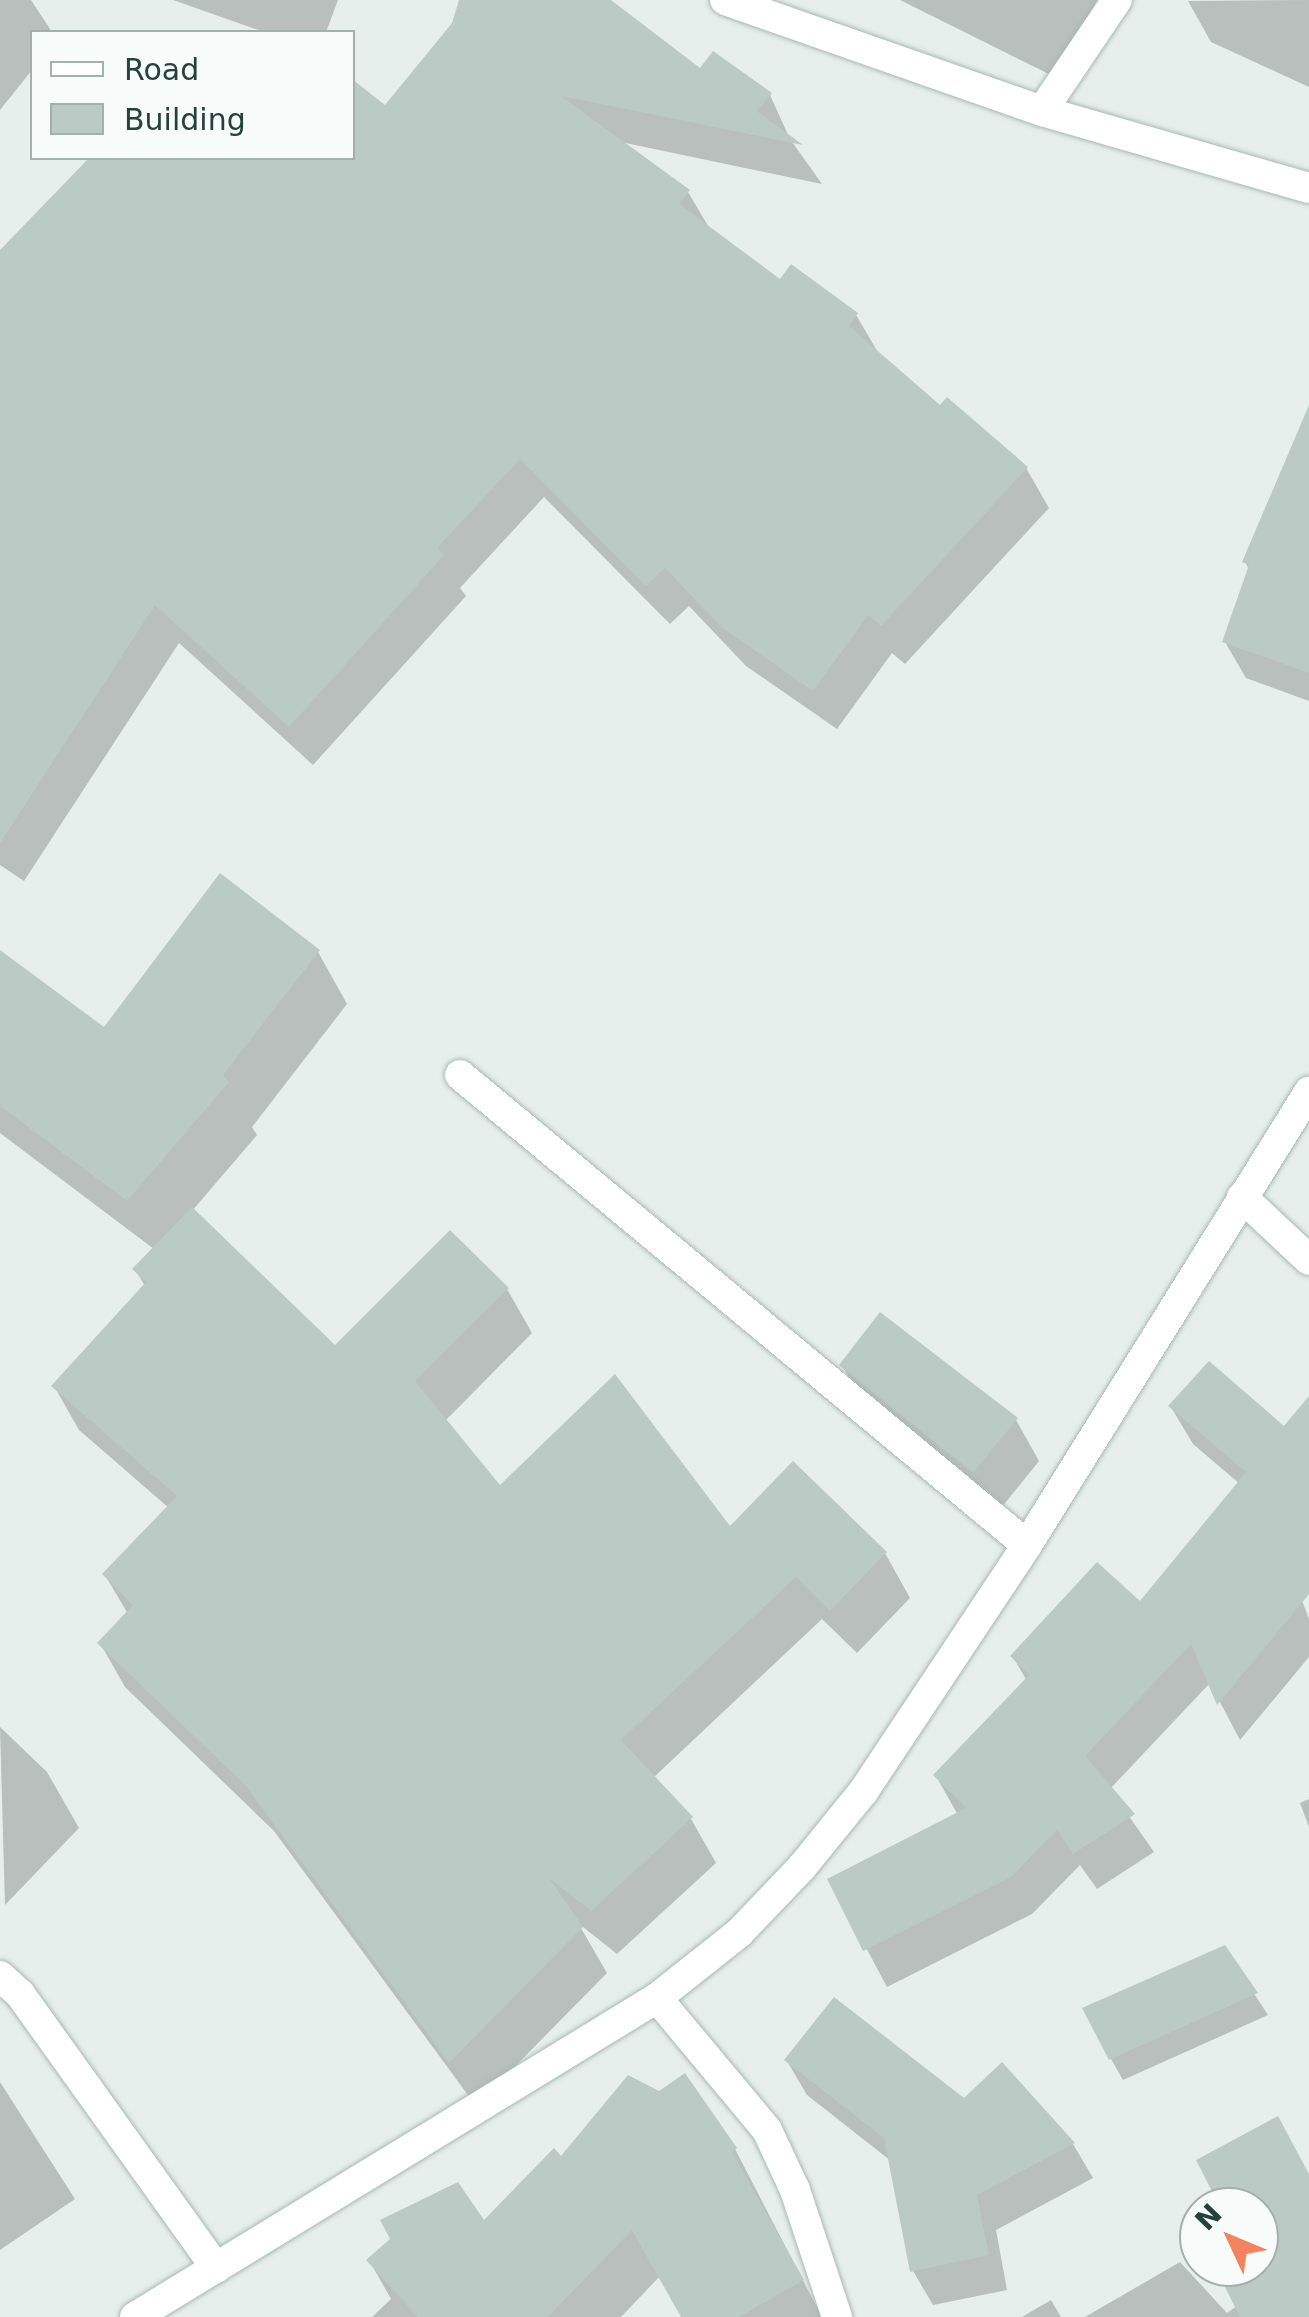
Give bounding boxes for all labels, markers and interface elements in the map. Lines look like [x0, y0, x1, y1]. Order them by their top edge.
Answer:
legend [30, 30, 355, 160]
text: Road [124, 52, 199, 87]
text: Building [124, 102, 246, 137]
north arrow [1179, 2187, 1279, 2287]
text: N [1188, 2197, 1229, 2237]

